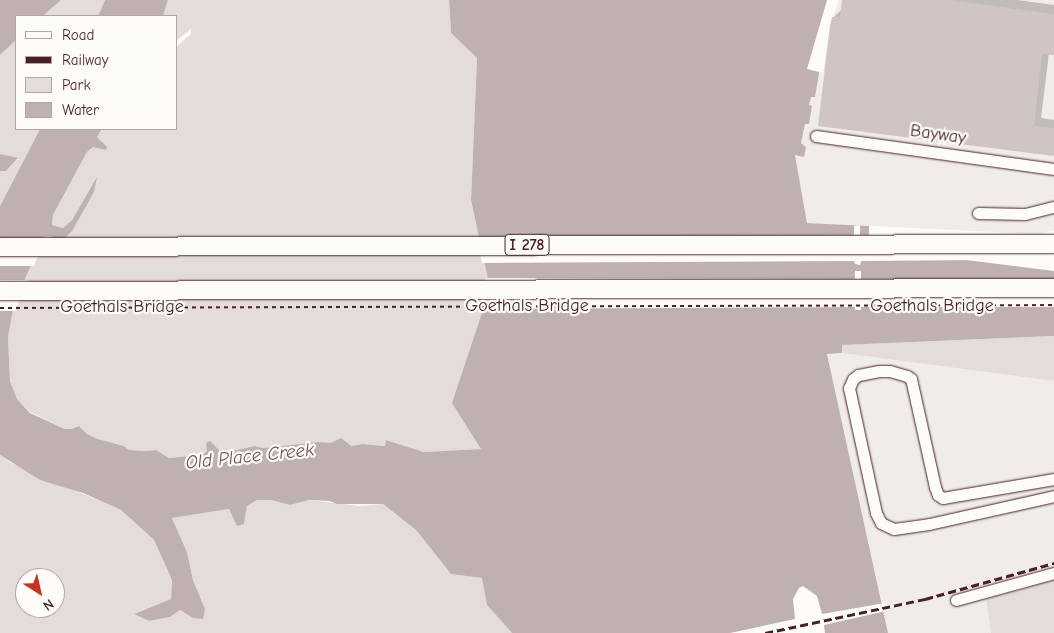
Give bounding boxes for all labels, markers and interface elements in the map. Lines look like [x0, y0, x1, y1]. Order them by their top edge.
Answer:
legend [15, 15, 178, 130]
text: Road [62, 26, 94, 44]
text: Railway [62, 51, 108, 69]
text: Park [62, 76, 91, 94]
text: Water [62, 101, 99, 119]
street label: Bayway [909, 120, 967, 150]
road number: I 278 [504, 232, 550, 258]
street label: Goethals Bridge [465, 295, 589, 317]
street label: Goethals Bridge [870, 295, 994, 317]
street label: Goethals Bridge [60, 296, 184, 318]
water label: Old Place Creek [185, 439, 315, 475]
north arrow [15, 568, 65, 618]
text: N [40, 595, 57, 614]

